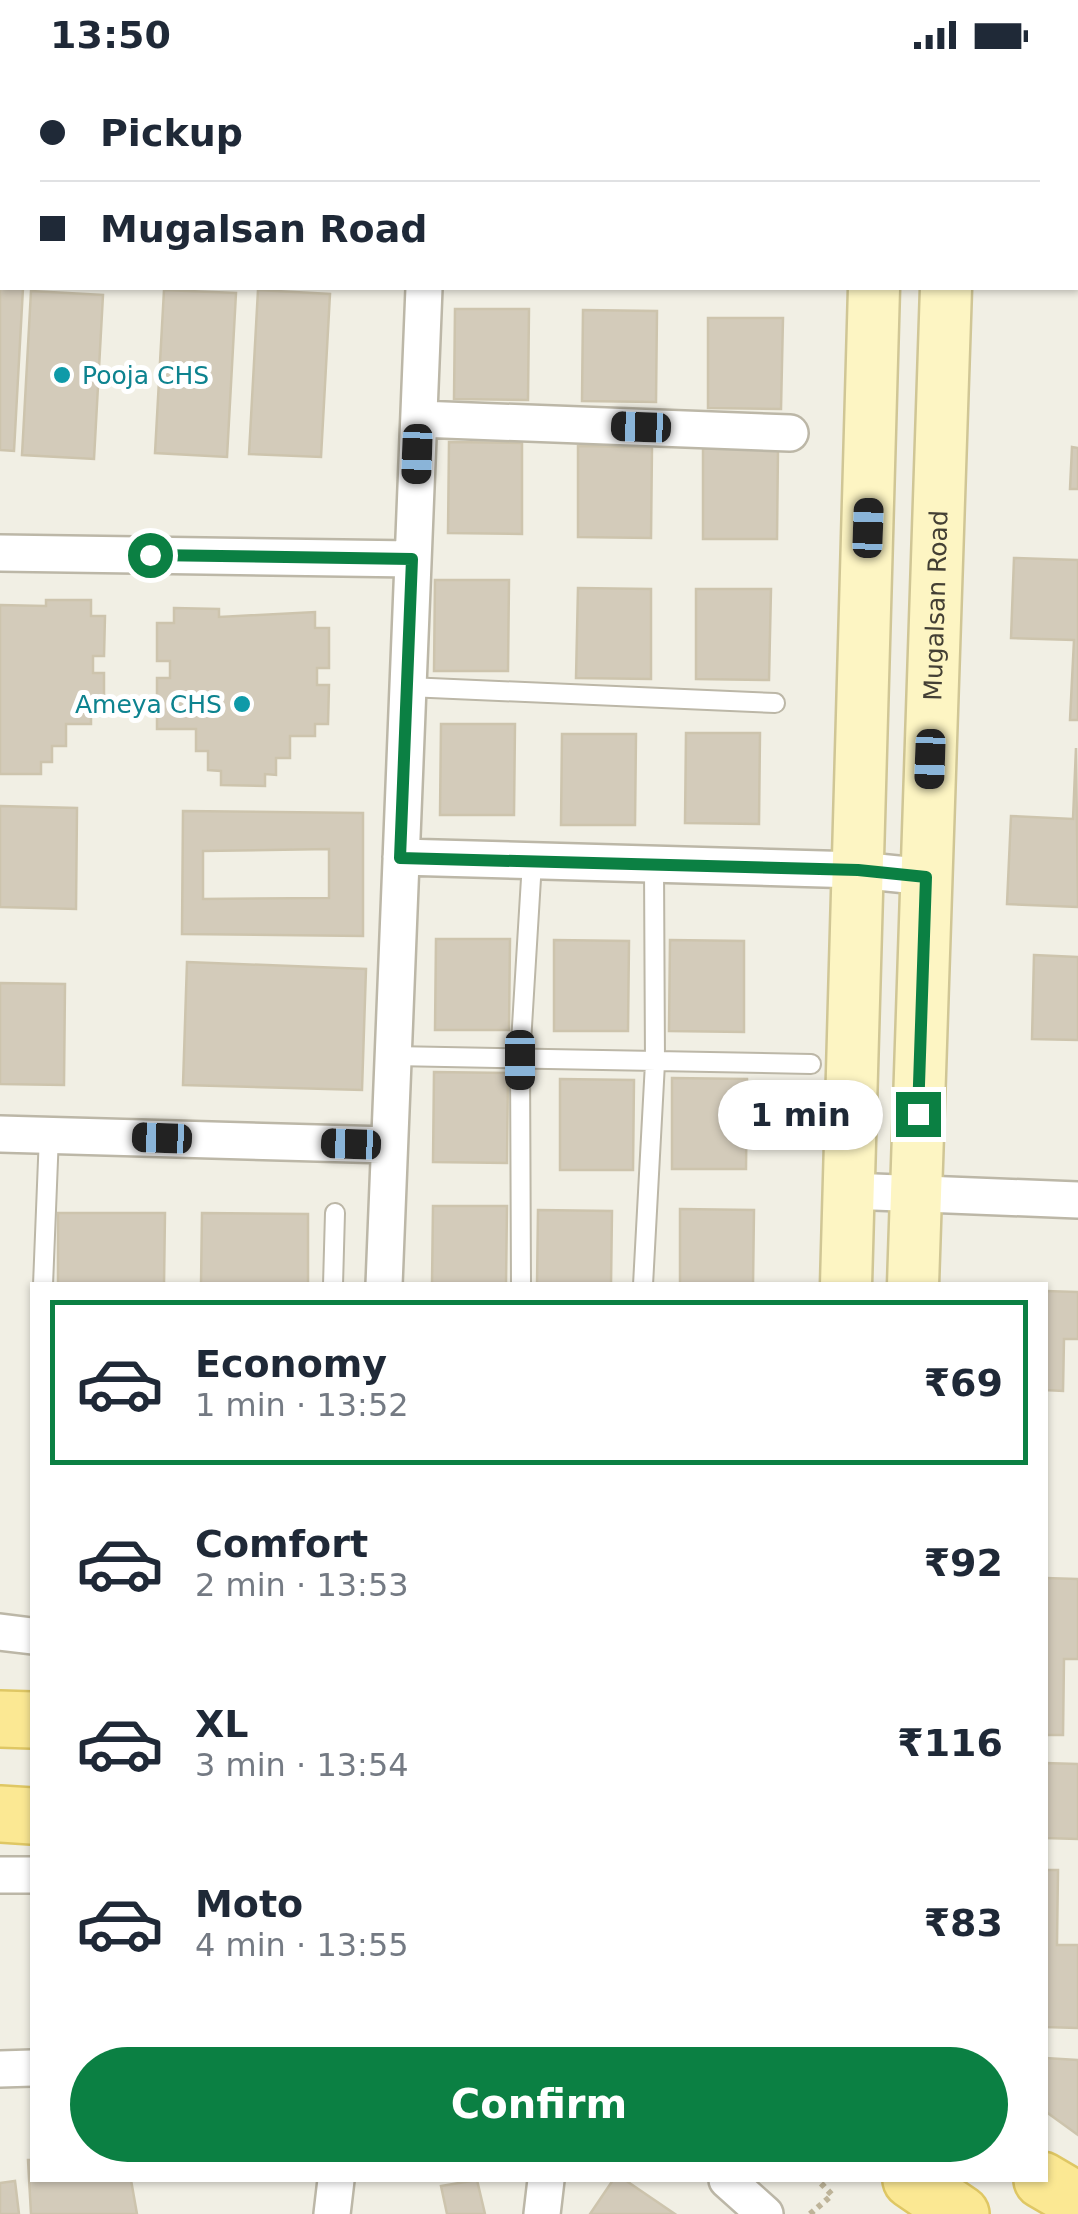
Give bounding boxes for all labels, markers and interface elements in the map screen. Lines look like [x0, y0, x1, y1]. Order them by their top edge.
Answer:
text: 13:50 [50, 13, 171, 57]
text: Pickup [100, 111, 243, 155]
text: Mugalsan Road [100, 207, 428, 251]
place label: Pooja CHS [82, 361, 209, 390]
marker: Pooja CHS [51, 364, 73, 386]
car [610, 411, 672, 443]
car [401, 423, 433, 485]
car [852, 497, 884, 559]
street label: Mugalsan Road [918, 510, 953, 701]
route start [128, 533, 173, 578]
place label: Ameya CHS [75, 690, 222, 719]
marker: Ameya CHS [231, 693, 253, 715]
car [914, 728, 946, 790]
car [505, 1030, 535, 1090]
callout: 1 min [718, 1079, 883, 1149]
route end [896, 1092, 941, 1137]
text: 1 min [750, 1096, 851, 1134]
car [131, 1122, 193, 1154]
car [320, 1128, 382, 1160]
icon: car [75, 1338, 165, 1428]
text: Economy [195, 1342, 387, 1386]
text: ₹69 [924, 1361, 1003, 1405]
text: 1 min · 13:52 [195, 1386, 409, 1424]
icon: car [75, 1518, 165, 1608]
text: Comfort [195, 1522, 368, 1566]
text: ₹92 [924, 1541, 1003, 1585]
text: 2 min · 13:53 [195, 1566, 409, 1604]
icon: car [75, 1698, 165, 1788]
text: XL [195, 1702, 249, 1746]
text: ₹116 [897, 1721, 1003, 1765]
text: 3 min · 13:54 [195, 1746, 409, 1784]
icon: car [75, 1878, 165, 1968]
text: Moto [195, 1882, 303, 1926]
text: ₹83 [924, 1901, 1003, 1945]
text: 4 min · 13:55 [195, 1926, 409, 1964]
button: Confirm [70, 2047, 1008, 2162]

